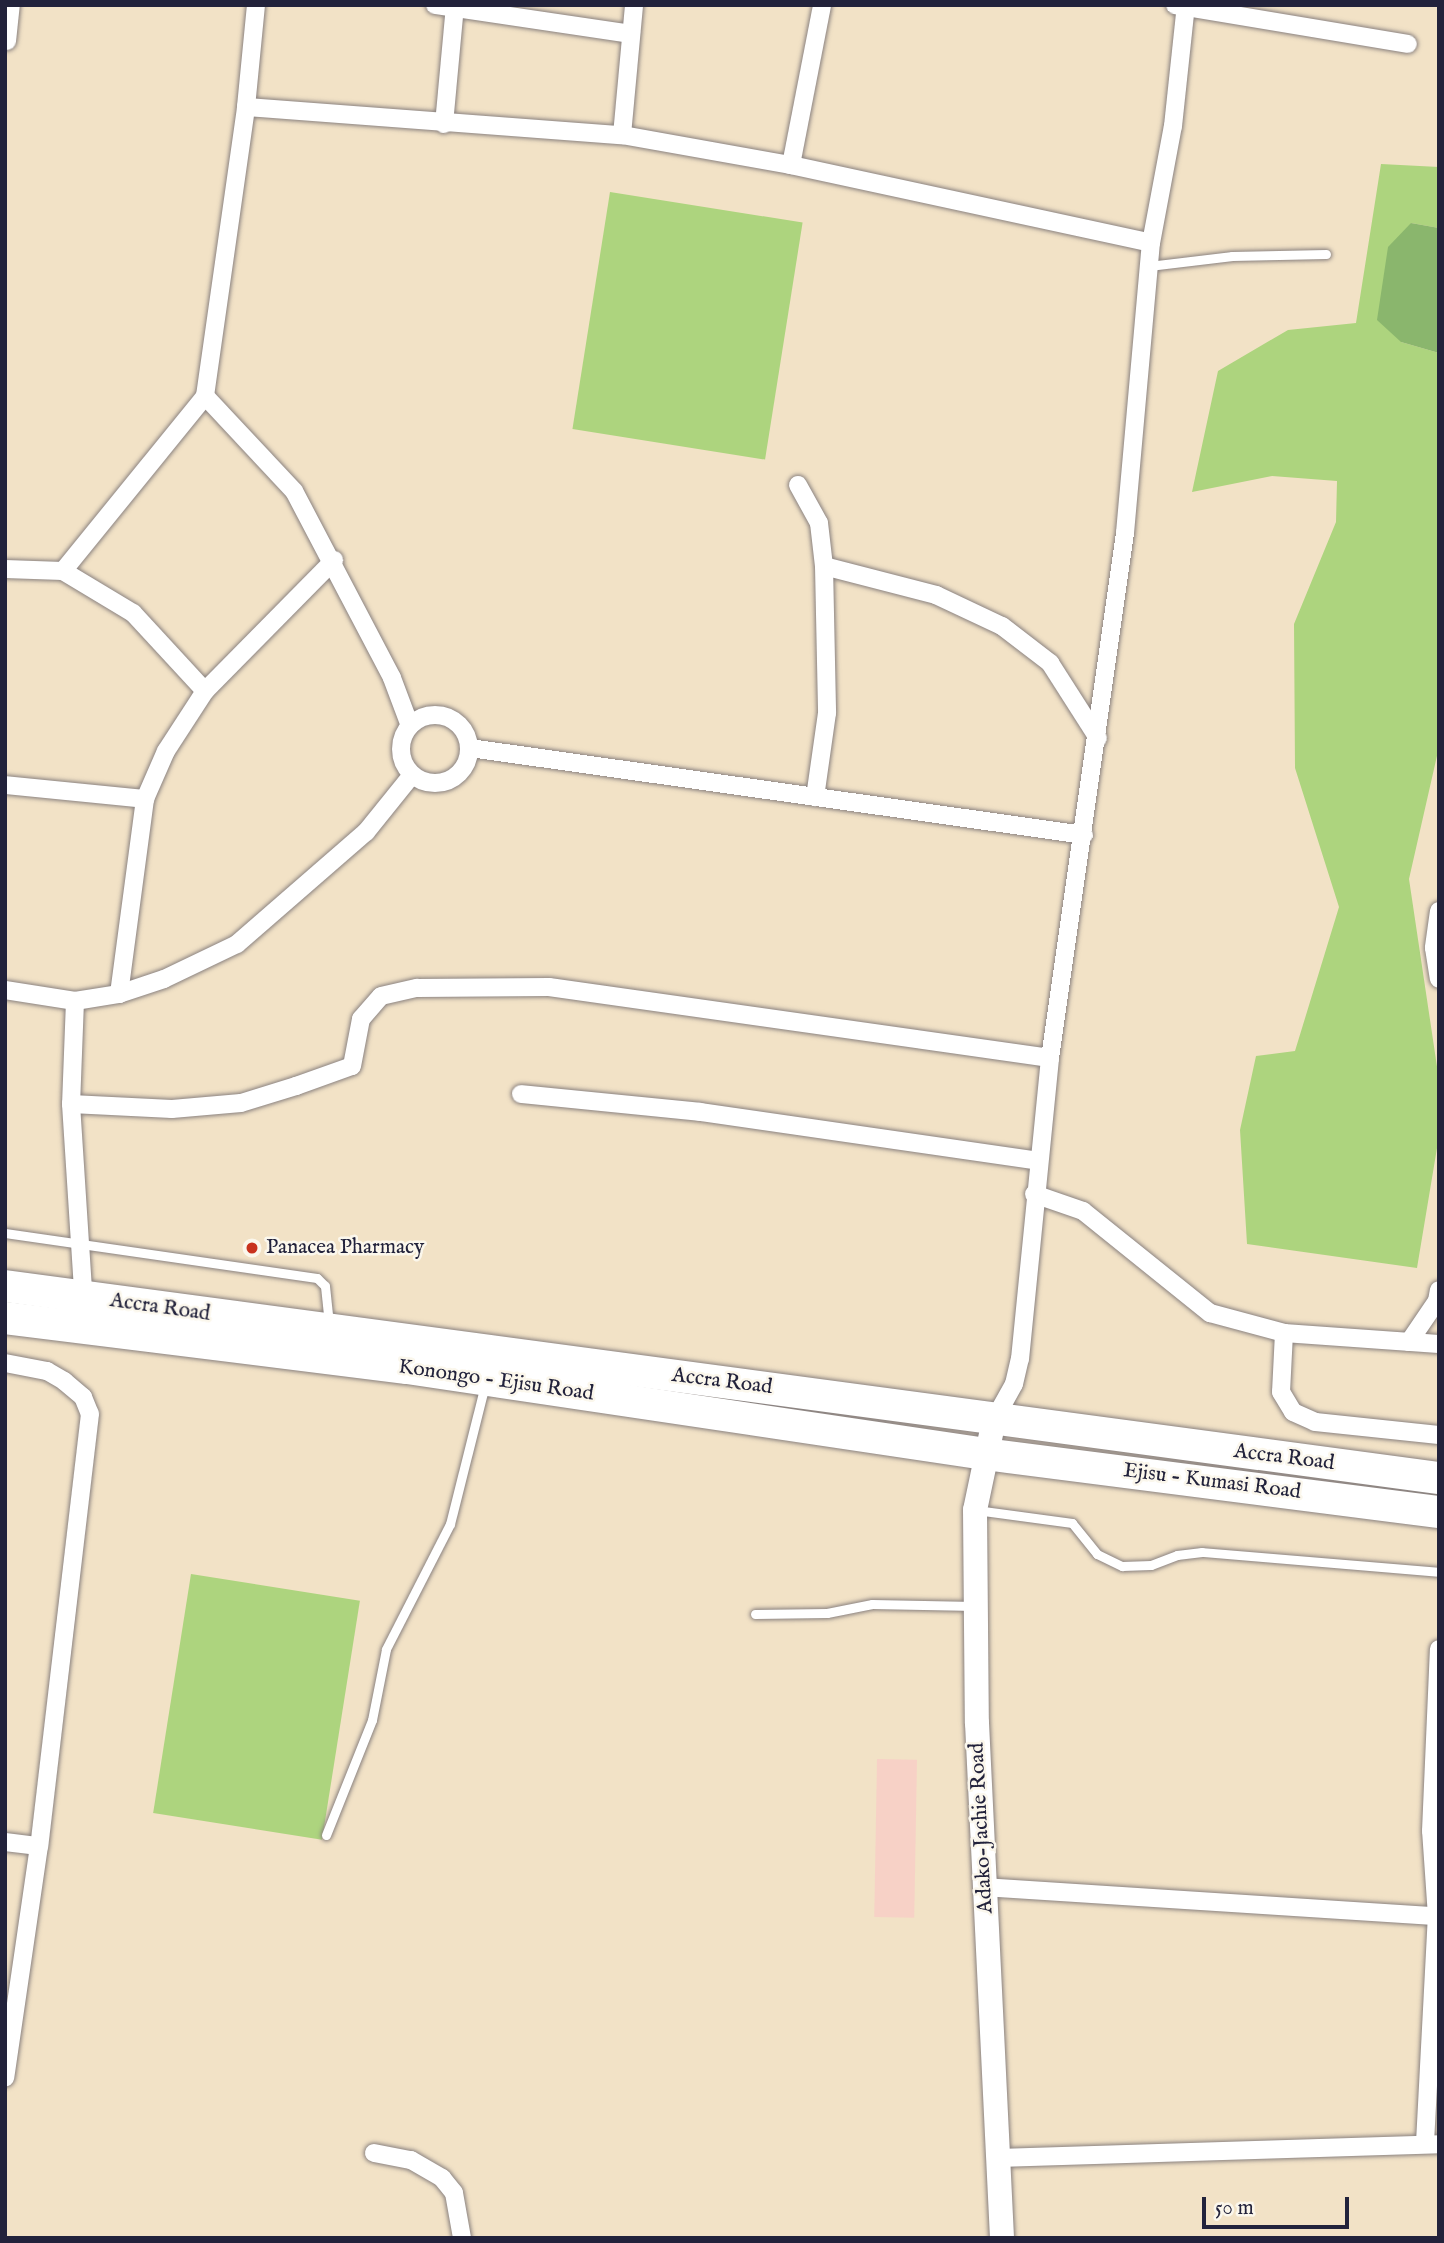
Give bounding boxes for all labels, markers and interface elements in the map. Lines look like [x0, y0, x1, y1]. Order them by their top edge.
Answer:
place label: Panacea Pharmacy [266, 1235, 424, 1261]
marker: Panacea Pharmacy [244, 1240, 260, 1256]
street label: Accra Road [108, 1288, 212, 1328]
street label: Konongo - Ejisu Road [397, 1355, 595, 1407]
street label: Accra Road [670, 1363, 774, 1401]
street label: Accra Road [1232, 1439, 1336, 1477]
street label: Ejisu - Kumasi Road [1122, 1459, 1302, 1505]
street label: Adako-Jachie Road [965, 1742, 999, 1914]
scale bar [1206, 2184, 1353, 2228]
text: 50 m [1215, 2195, 1254, 2222]

